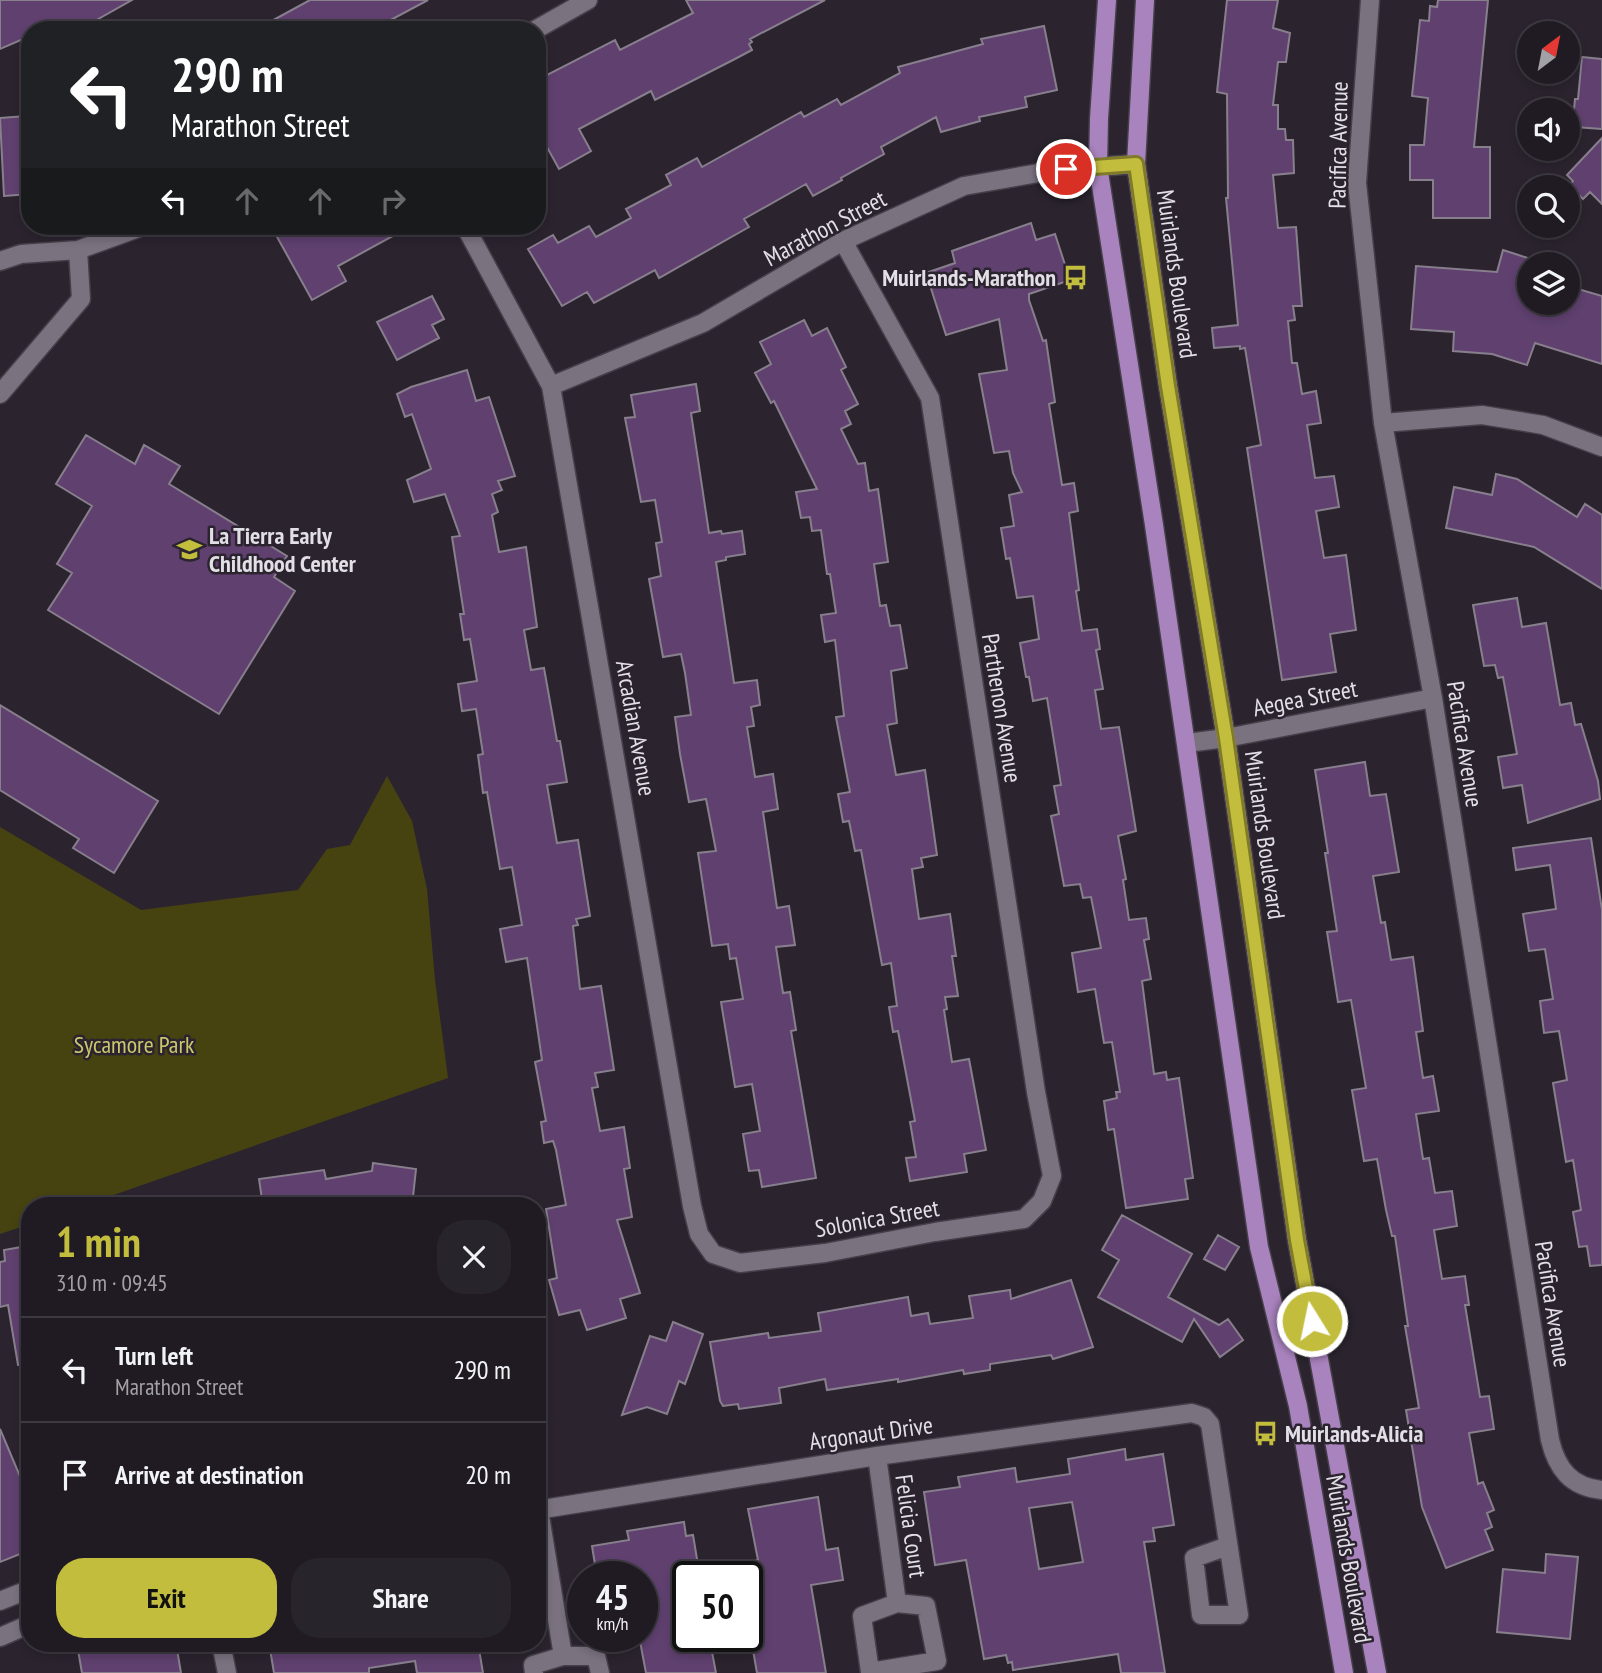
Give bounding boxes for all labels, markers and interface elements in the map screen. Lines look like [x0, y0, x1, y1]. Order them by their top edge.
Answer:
north arrow [1517, 21, 1580, 84]
map controls [1517, 21, 1580, 315]
text: 290 m [171, 42, 284, 106]
icon: left [56, 49, 147, 140]
street label: Pacifica Avenue [1321, 81, 1355, 209]
button: sound [1517, 98, 1580, 161]
text: Marathon Street [171, 104, 350, 146]
pin [1036, 139, 1096, 199]
icon: arrive [1047, 150, 1085, 188]
button: search [1517, 175, 1580, 238]
icon: left [155, 182, 193, 220]
icon: ahead [228, 182, 266, 220]
icon: ahead [301, 182, 339, 220]
icon: right [374, 182, 412, 220]
street label: Marathon Street [759, 183, 892, 273]
street label: Muirlands Boulevard [1150, 188, 1204, 360]
button: layers [1517, 252, 1580, 315]
place label: Muirlands-Marathon [882, 262, 1056, 293]
bus stop icon: Muirlands-Marathon [1062, 263, 1090, 291]
place label: La Tierra Early Childhood Center [209, 520, 357, 579]
school or university icon: La Tierra Early Childhood Center [175, 535, 203, 563]
street label: Parthenon Avenue [975, 631, 1029, 785]
street label: Arcadian Avenue [609, 658, 663, 798]
street label: Aegea Street [1250, 673, 1360, 723]
street label: Pacifica Avenue [1440, 679, 1490, 809]
street label: Muirlands Boulevard [1238, 749, 1292, 921]
park label: Sycamore Park [74, 1029, 195, 1060]
street label: Solonica Street [813, 1192, 942, 1244]
text: 1 min [56, 1214, 141, 1269]
button: close [437, 1220, 511, 1294]
street label: Pacifica Avenue [1528, 1239, 1578, 1369]
text: 310 m · 09:45 [56, 1268, 168, 1297]
position arrow [1275, 1284, 1349, 1358]
text: Turn left [115, 1339, 193, 1372]
icon: left [56, 1351, 94, 1389]
text: 290 m [453, 1353, 511, 1386]
text: Marathon Street [115, 1372, 243, 1401]
street label: Argonaut Drive [807, 1409, 935, 1457]
place label: Muirlands-Alicia [1285, 1418, 1423, 1449]
bus stop icon: Muirlands-Alicia [1251, 1419, 1279, 1447]
icon: arrive [56, 1456, 94, 1494]
text: Arrive at destination [115, 1458, 304, 1491]
text: 20 m [465, 1458, 511, 1491]
street label: Felicia Court [888, 1472, 934, 1580]
street label: Muirlands Boulevard [1319, 1473, 1379, 1645]
button: Exit [56, 1558, 277, 1638]
button: Share [291, 1558, 511, 1638]
speed limit sign: 50 [672, 1561, 763, 1652]
text: 45 [596, 1574, 629, 1620]
text: km/h [597, 1612, 628, 1635]

